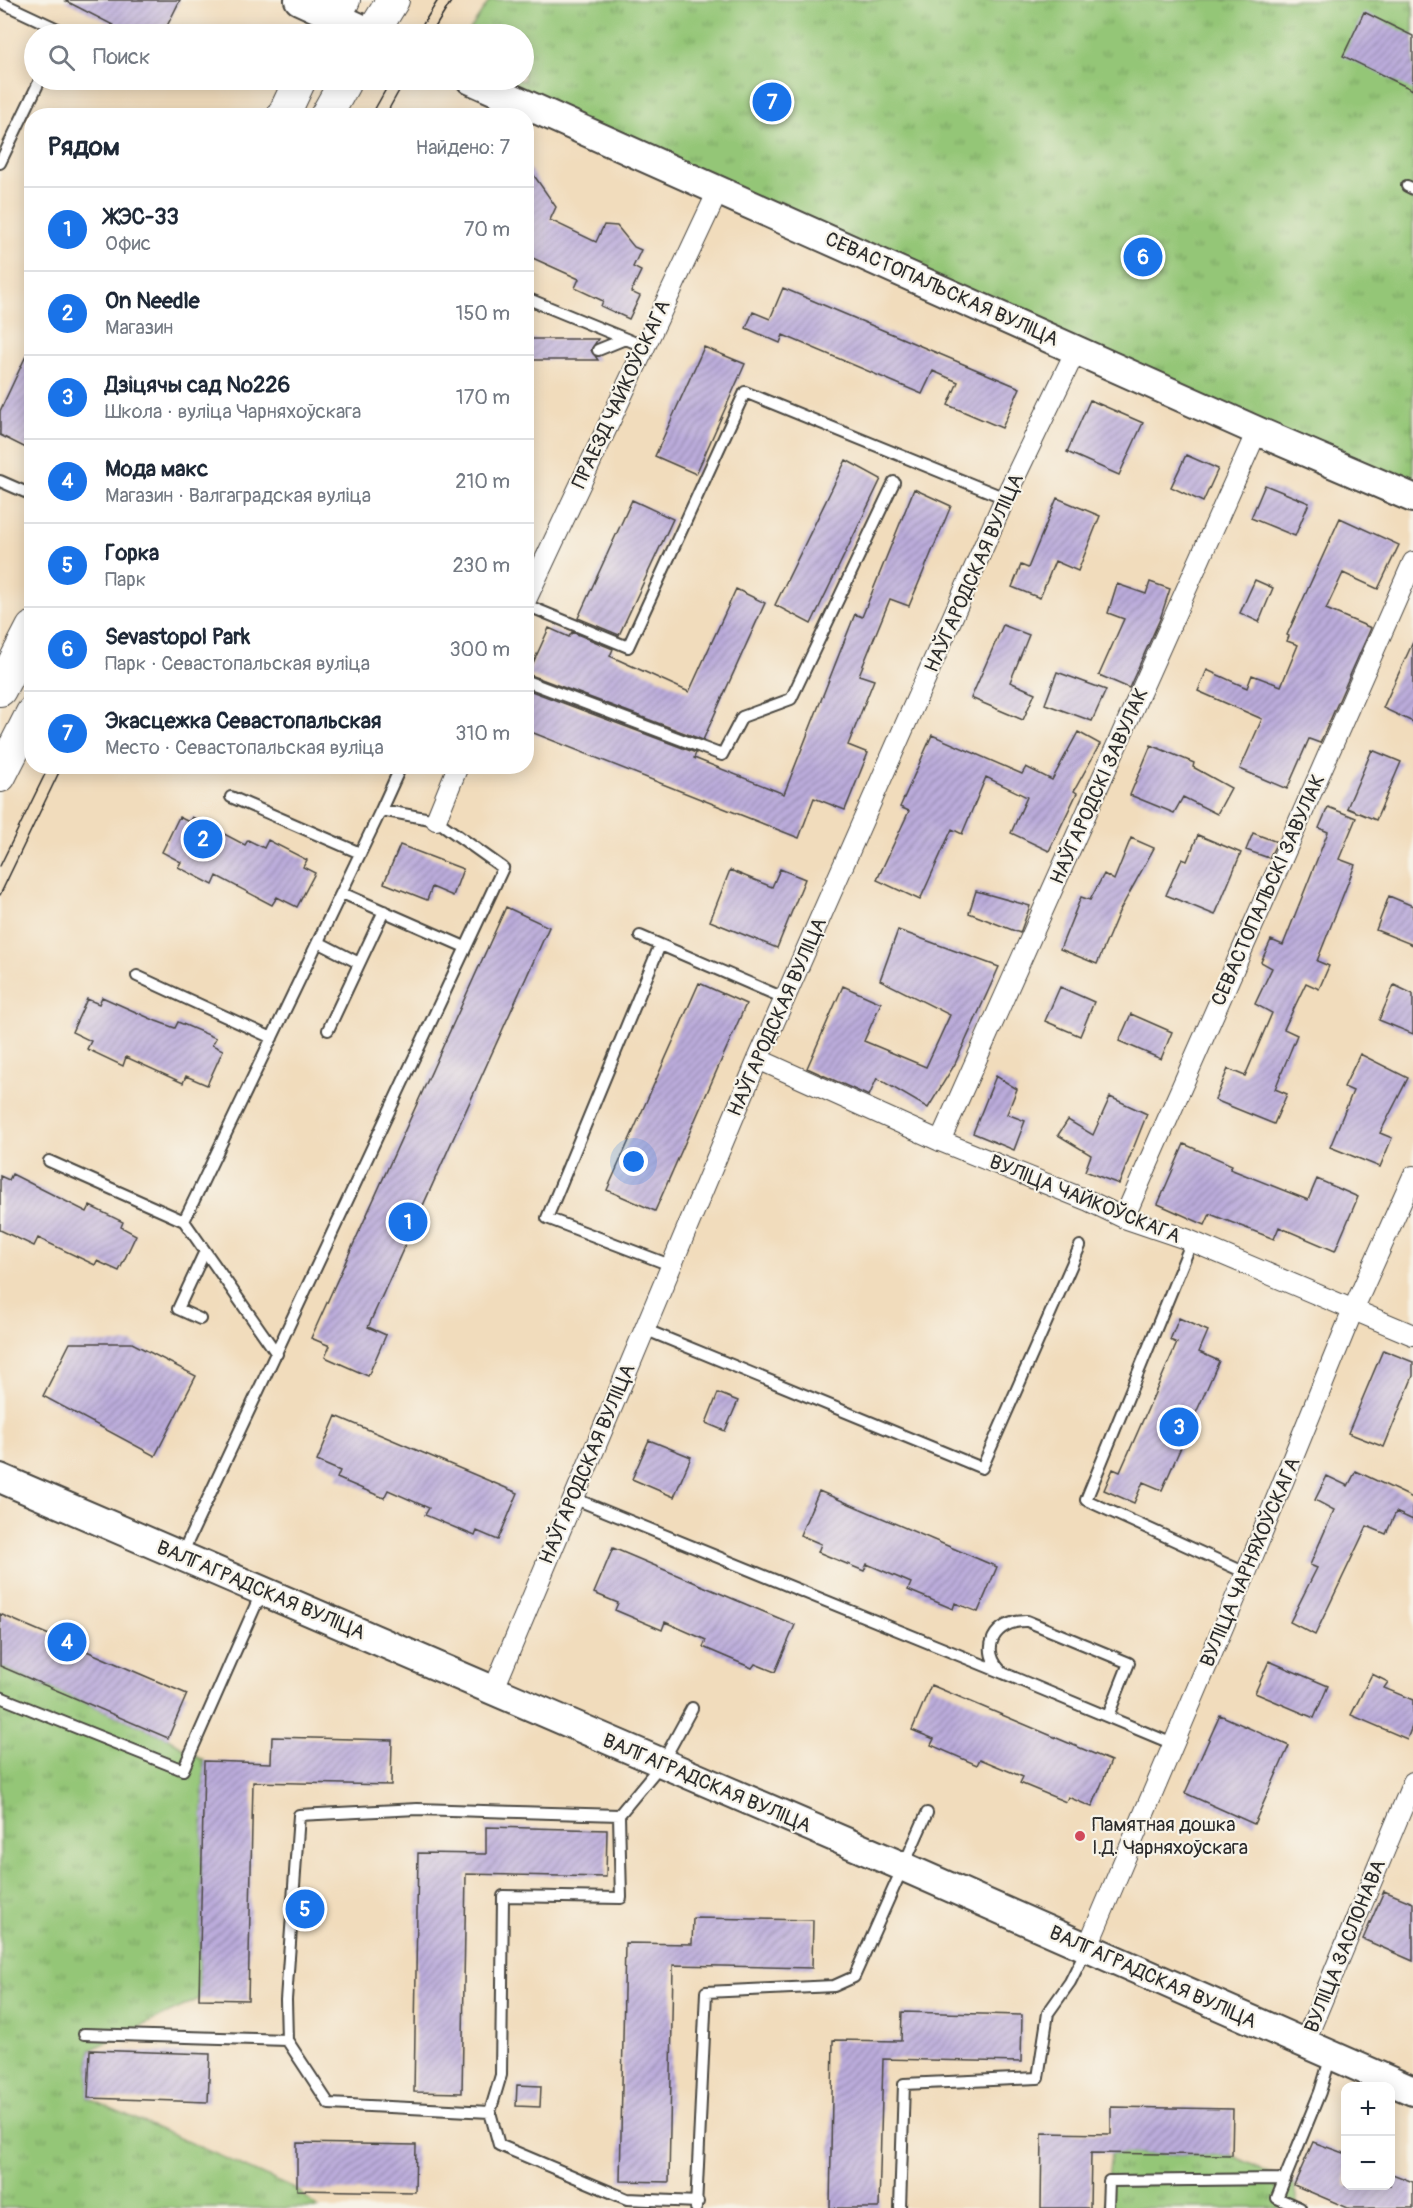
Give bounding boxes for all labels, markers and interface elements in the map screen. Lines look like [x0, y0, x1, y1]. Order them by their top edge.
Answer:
search box [24, 24, 534, 90]
icon: search [45, 41, 78, 74]
text: Поиск [93, 43, 150, 71]
pin: 7 [752, 80, 792, 124]
text: Рядом [48, 131, 120, 163]
text: Найдено: 7 [416, 135, 510, 160]
text: ЖЭС-33 [105, 203, 179, 231]
text: 1 [64, 217, 71, 242]
text: 70 m [464, 217, 510, 242]
street label: СЕВАСТОПАЛЬСКАЯ ВУЛІЦА [821, 226, 1063, 352]
text: Офис [105, 231, 151, 256]
pin: 6 [1124, 234, 1162, 280]
text: On Needle [105, 287, 200, 315]
street label: ПРАЕЗД ЧАЙКОЎСКАГА [566, 296, 676, 492]
text: 2 [62, 301, 73, 326]
text: 150 m [456, 301, 510, 326]
text: Магазин [105, 315, 173, 340]
text: Дзіцячы сад №226 [105, 371, 290, 399]
text: 3 [62, 385, 73, 410]
text: 170 m [456, 385, 510, 410]
text: Школа · вуліца Чарняхоўскага [105, 399, 361, 424]
text: Мода макс [105, 455, 208, 483]
text: 4 [62, 469, 73, 494]
text: 210 m [455, 469, 510, 494]
street label: НАЎГАРОДСКАЯ ВУЛІЦА [919, 470, 1029, 676]
text: Магазин · Валгаградская вуліца [105, 483, 371, 508]
text: Горка [105, 539, 159, 567]
text: 5 [62, 553, 73, 578]
text: 230 m [453, 553, 510, 578]
text: Парк [105, 567, 146, 592]
text: Sevastopol Park [105, 623, 250, 651]
text: 6 [62, 637, 73, 662]
text: 300 m [449, 637, 510, 662]
text: Парк · Севастопальская вуліца [105, 651, 370, 676]
street label: НАЎГАРОДСКІ ЗАВУЛАК [1044, 684, 1154, 888]
text: Экасцежка Севастопальская [105, 707, 381, 735]
text: 7 [62, 721, 73, 746]
text: 310 m [455, 721, 510, 746]
text: Место · Севастопальская вуліца [105, 735, 384, 760]
street label: СЕВАСТОПАЛЬСКІ ЗАВУЛАК [1206, 770, 1330, 1010]
pin: 2 [184, 816, 222, 862]
street label: НАЎГАРОДСКАЯ ВУЛІЦА [722, 914, 832, 1120]
your location [619, 1147, 648, 1176]
street label: ВУЛІЦА ЧАЙКОЎСКАГА [986, 1149, 1184, 1249]
pin: 1 [388, 1200, 428, 1244]
street label: НАЎГАРОДСКАЯ ВУЛІЦА [534, 1360, 640, 1568]
pin: 3 [1160, 1404, 1198, 1450]
street label: ВУЛІЦА ЧАРНЯХОЎСКАГА [1194, 1453, 1306, 1671]
street label: ВАЛГАГРАДСКАЯ ВУЛІЦА [153, 1535, 369, 1645]
pin: 4 [48, 1620, 86, 1664]
street label: ВАЛГАГРАДСКАЯ ВУЛІЦА [599, 1728, 815, 1838]
place label: Памятная дошка І.Д. Чарняхоўскага [1092, 1812, 1248, 1860]
marker: Памятная дошка І.Д. Чарняхоўскага [1073, 1829, 1087, 1843]
street label: ВУЛІЦА ЗАСЛОНАВА [1299, 1856, 1391, 2036]
pin: 5 [286, 1886, 324, 1932]
street label: ВАЛГАГРАДСКАЯ ВУЛІЦА [1045, 1920, 1261, 2034]
map controls [1341, 2082, 1395, 2190]
button: + [1341, 2082, 1395, 2136]
button: − [1341, 2136, 1395, 2190]

